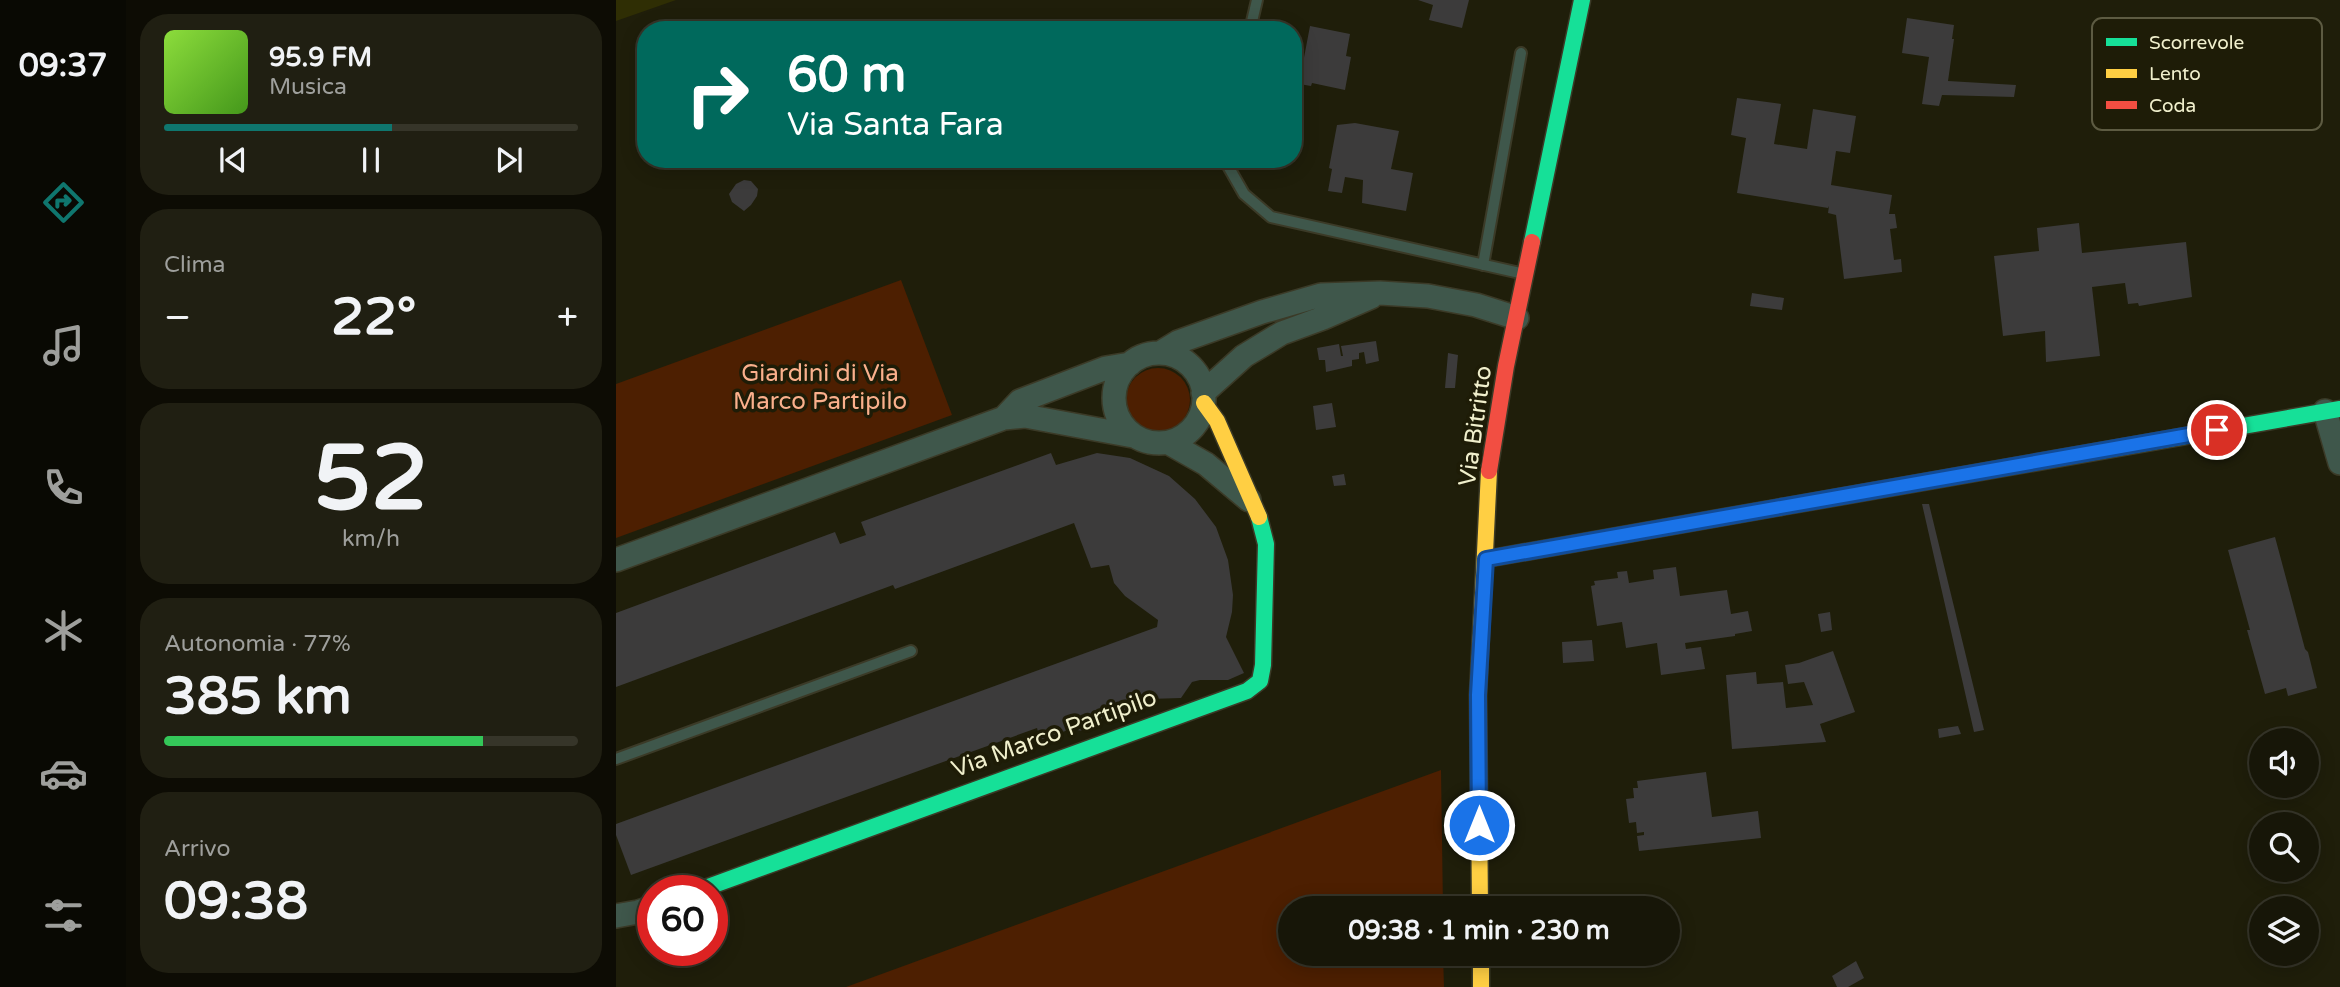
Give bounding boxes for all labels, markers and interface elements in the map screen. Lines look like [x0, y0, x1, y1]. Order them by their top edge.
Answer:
legend [2092, 18, 2322, 130]
text: Scorrevole [2149, 32, 2244, 54]
text: 95.9 FM [269, 42, 372, 73]
text: 60 m [787, 46, 906, 105]
text: 09:37 [19, 47, 107, 85]
icon: right [672, 49, 763, 140]
text: Lento [2149, 63, 2201, 85]
text: Musica [269, 73, 347, 101]
text: Coda [2149, 95, 2196, 117]
text: Via Santa Fara [787, 106, 1004, 144]
icon: previous [214, 141, 252, 179]
icon: pause [352, 141, 390, 179]
icon: next [490, 141, 528, 179]
icon: directions [39, 178, 88, 227]
text: Clima [164, 251, 225, 279]
text: 22° [331, 286, 416, 349]
text: − [164, 295, 191, 341]
text: + [557, 295, 578, 341]
icon: music [39, 321, 88, 370]
park label: Giardini di Via Marco Partipilo [733, 359, 907, 416]
street label: Via Bitritto [1453, 364, 1498, 488]
pin [2187, 400, 2247, 460]
icon: arrive [2198, 411, 2236, 449]
text: 52 [314, 424, 428, 534]
icon: phone [39, 463, 88, 512]
text: km/h [342, 525, 400, 553]
icon: climate [39, 606, 88, 655]
text: Autonomia · 77% [164, 630, 351, 658]
text: 385 km [164, 665, 352, 728]
street label: Via Marco Partipilo [948, 683, 1161, 784]
map controls [2249, 728, 2319, 966]
button: sound [2249, 728, 2319, 798]
icon: car [39, 749, 88, 798]
position arrow [1442, 788, 1516, 862]
button: search [2249, 812, 2319, 882]
text: Arrivo [164, 835, 230, 863]
text: 09:38 [164, 870, 308, 933]
speed limit sign: 60 [637, 875, 728, 966]
icon: filters [39, 891, 88, 940]
button: layers [2249, 896, 2319, 966]
text: 09:38 · 1 min · 230 m [1348, 915, 1610, 946]

